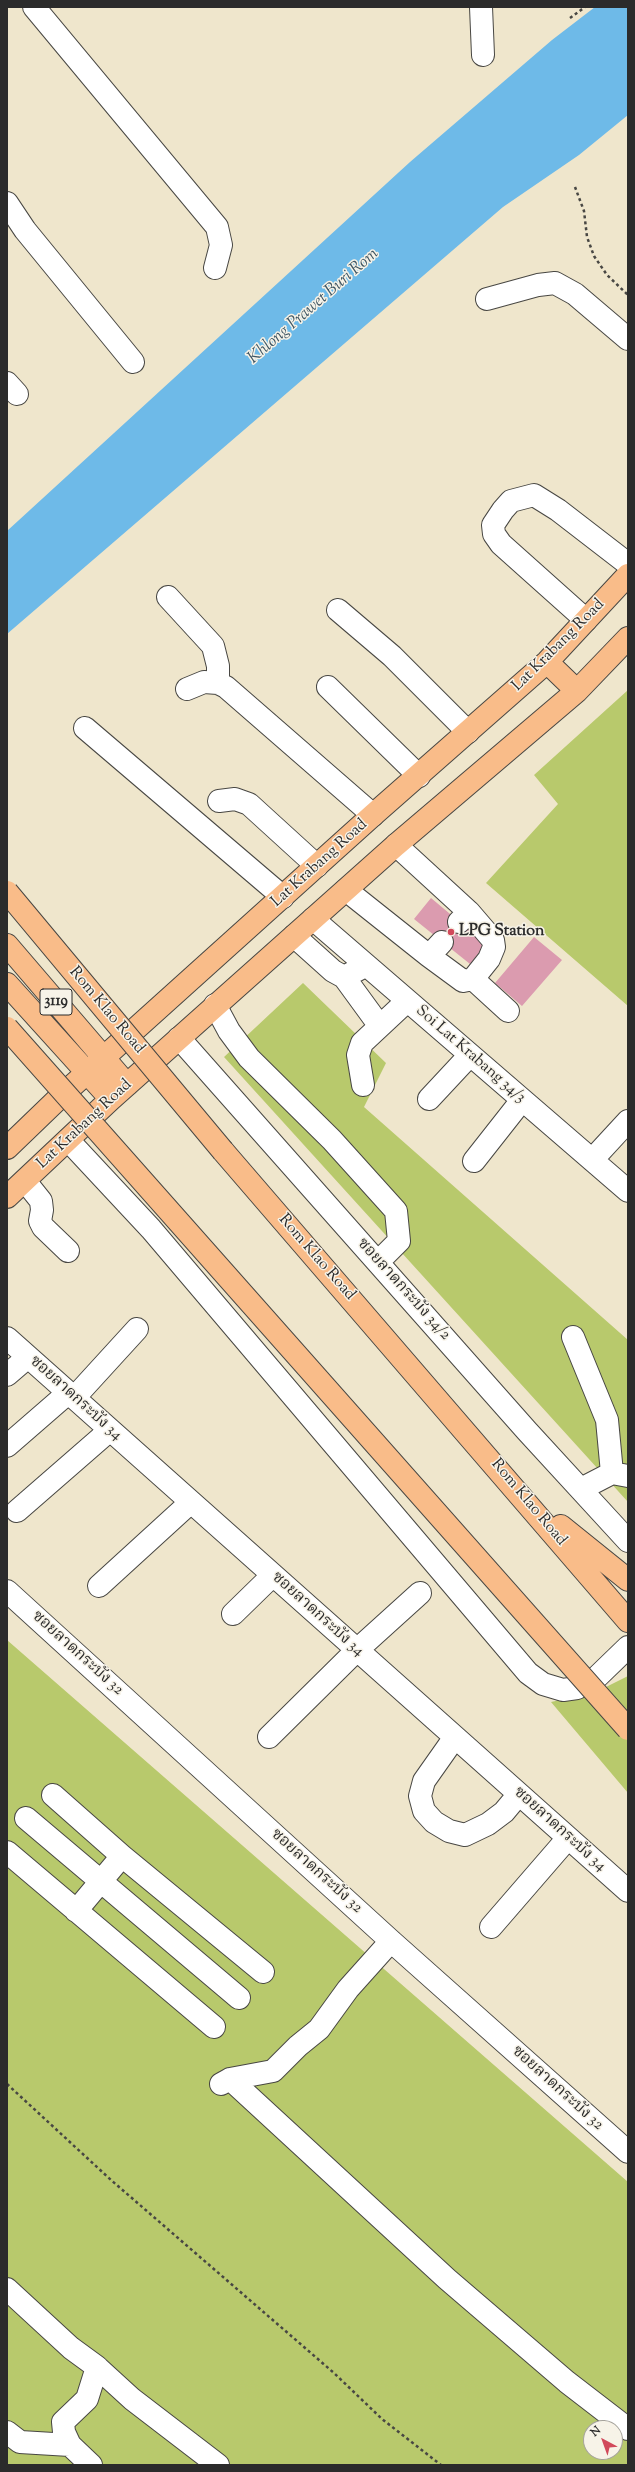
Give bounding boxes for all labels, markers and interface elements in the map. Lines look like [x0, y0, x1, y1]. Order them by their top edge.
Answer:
water label: Khlong Prawet Buri Rom [244, 245, 384, 369]
street label: Lat Krabang Road [509, 596, 609, 696]
street label: Lat Krabang Road [268, 816, 372, 912]
place label: LPG Station [459, 922, 545, 942]
marker: LPG Station [446, 927, 456, 937]
street label: Rom Klao Road [64, 964, 148, 1058]
road number: 3119 [40, 989, 72, 1015]
street label: Soi Lat Krabang 34/3 [411, 1002, 529, 1108]
street label: Lat Krabang Road [34, 1076, 136, 1174]
street label: Rom Klao Road [273, 1211, 359, 1305]
street label: ซอยลาดกระบัง 34/2 [352, 1235, 454, 1345]
street label: ซอยลาดกระบัง 34 [25, 1353, 125, 1445]
street label: Rom Klao Road [486, 1456, 570, 1550]
street label: ซอยลาดกระบัง 34 [267, 1569, 367, 1661]
street label: ซอยลาดกระบัง 32 [27, 1608, 127, 1700]
street label: ซอยลาดกระบัง 34 [509, 1784, 609, 1876]
street label: ซอยลาดกระบัง 32 [266, 1826, 366, 1918]
street label: ซอยลาดกระบัง 32 [507, 2043, 607, 2135]
north arrow [583, 2420, 623, 2460]
text: N [587, 2423, 604, 2441]

